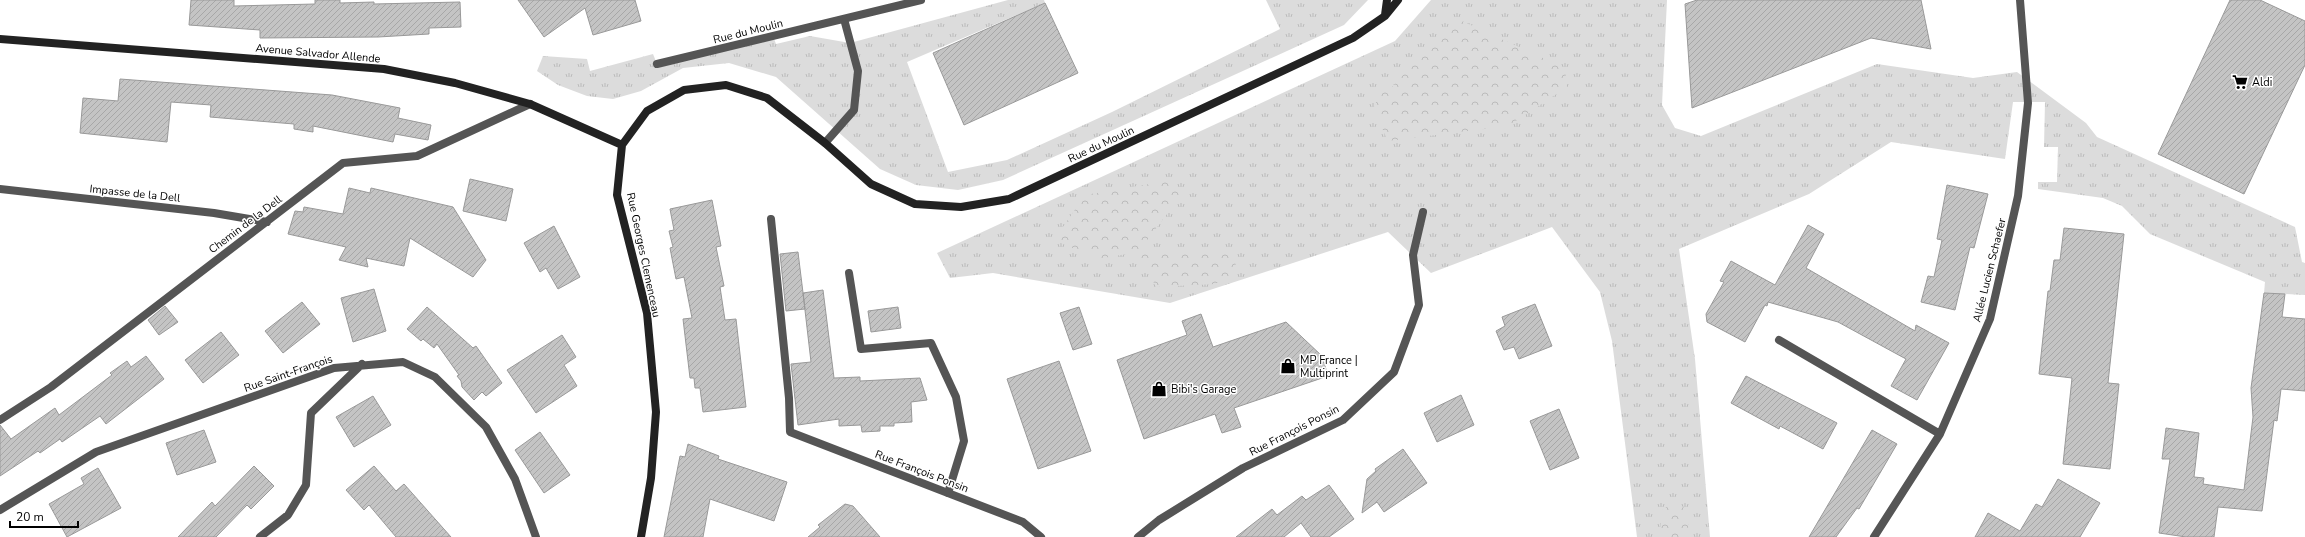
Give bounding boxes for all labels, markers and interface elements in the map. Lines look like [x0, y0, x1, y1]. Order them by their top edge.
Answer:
street label: Rue du Moulin [712, 16, 785, 47]
street label: Avenue Salvador Allende [255, 41, 381, 66]
supermarket icon: Aldi [2231, 73, 2249, 91]
place label: Aldi [2252, 75, 2272, 90]
street label: Rue du Moulin [1066, 123, 1137, 166]
street label: Impasse de la Dell [89, 181, 182, 206]
street label: Chemin de la Dell [206, 191, 286, 257]
street label: Rue Georges Clemenceau [623, 191, 664, 319]
street label: Allée Lucien Schaefer [1969, 216, 2010, 324]
street label: Rue Saint-François [242, 351, 334, 396]
place label: MP France | Multiprint [1300, 353, 1358, 381]
shop icon: MP France | Multiprint [1279, 357, 1297, 375]
shop icon: Bibi's Garage [1150, 380, 1168, 398]
place label: Bibi's Garage [1171, 382, 1236, 397]
street label: Rue François Ponsin [1247, 401, 1342, 460]
street label: Rue François Ponsin [873, 447, 971, 496]
scale bar [10, 503, 78, 529]
text: 20 m [16, 509, 44, 525]

